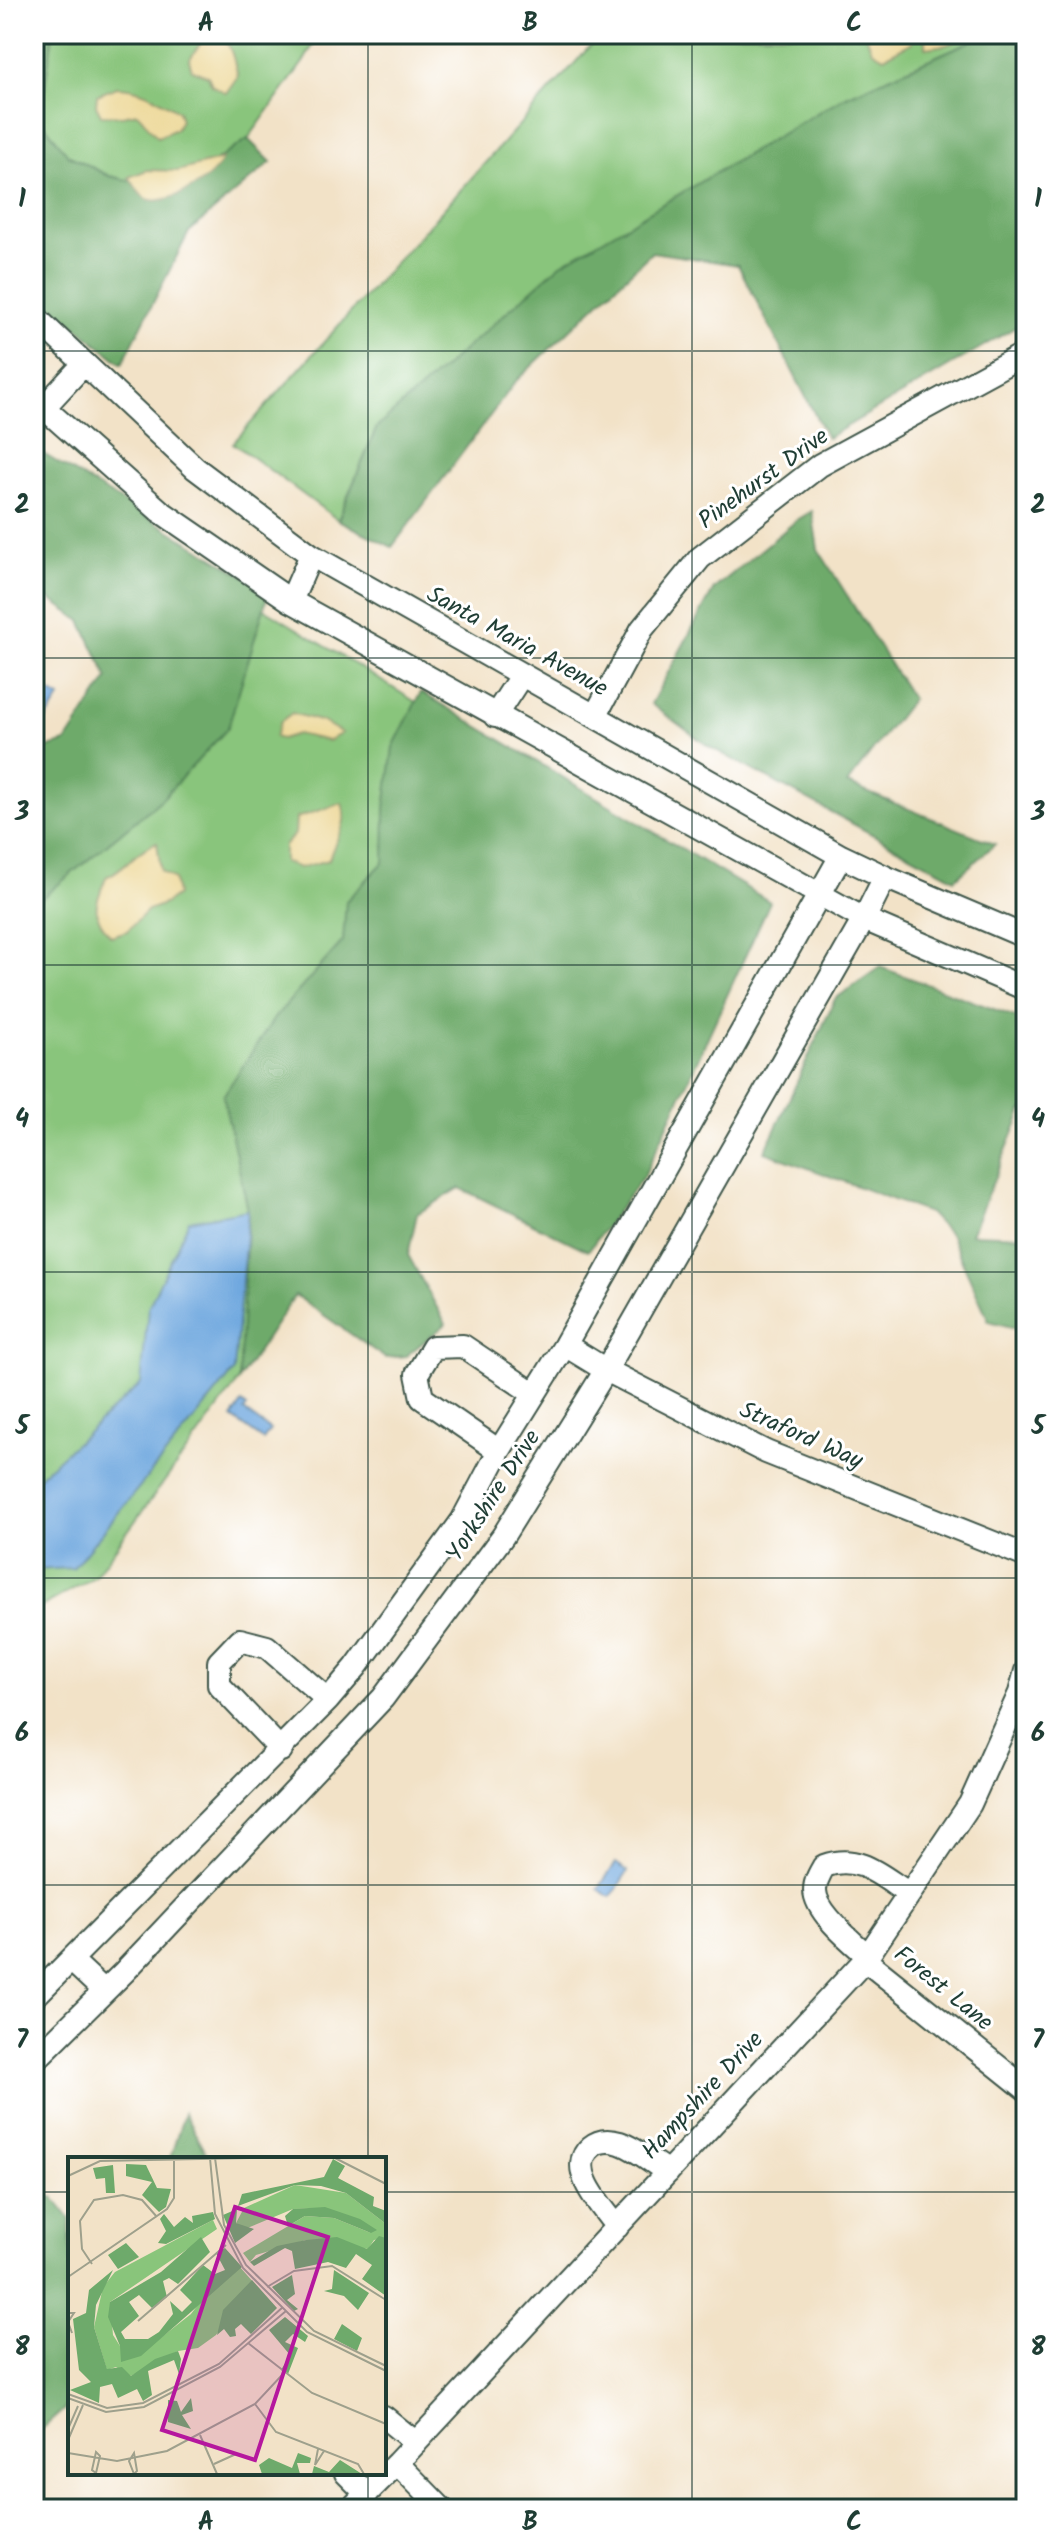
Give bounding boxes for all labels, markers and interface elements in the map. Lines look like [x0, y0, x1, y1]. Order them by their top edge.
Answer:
text: A [198, 3, 214, 45]
text: B [522, 3, 538, 45]
text: C [846, 3, 862, 45]
text: 1 [18, 179, 26, 221]
text: 1 [1034, 179, 1042, 221]
street label: Pinehurst Drive [690, 418, 838, 540]
text: 2 [14, 485, 30, 527]
text: 2 [1030, 485, 1046, 527]
street label: Santa Maria Avenue [419, 576, 615, 708]
text: 3 [14, 792, 29, 834]
text: 3 [1030, 792, 1045, 834]
text: 4 [15, 1099, 29, 1141]
text: 4 [1031, 1099, 1045, 1141]
street label: Straford Way [733, 1391, 870, 1481]
text: 5 [14, 1406, 30, 1448]
text: 5 [1030, 1406, 1046, 1448]
street label: Yorkshire Drive [436, 1422, 552, 1570]
text: 6 [15, 1713, 29, 1755]
text: 6 [1031, 1713, 1045, 1755]
street label: Forest Lane [884, 1936, 1002, 2042]
text: 7 [16, 2020, 29, 2062]
text: 7 [1032, 2020, 1045, 2062]
street label: Hampshire Drive [632, 2022, 774, 2170]
inset map [68, 2157, 386, 2475]
text: 8 [14, 2327, 30, 2369]
text: 8 [1030, 2327, 1046, 2369]
text: A [198, 2502, 214, 2543]
text: B [522, 2502, 538, 2543]
text: C [846, 2502, 862, 2543]

